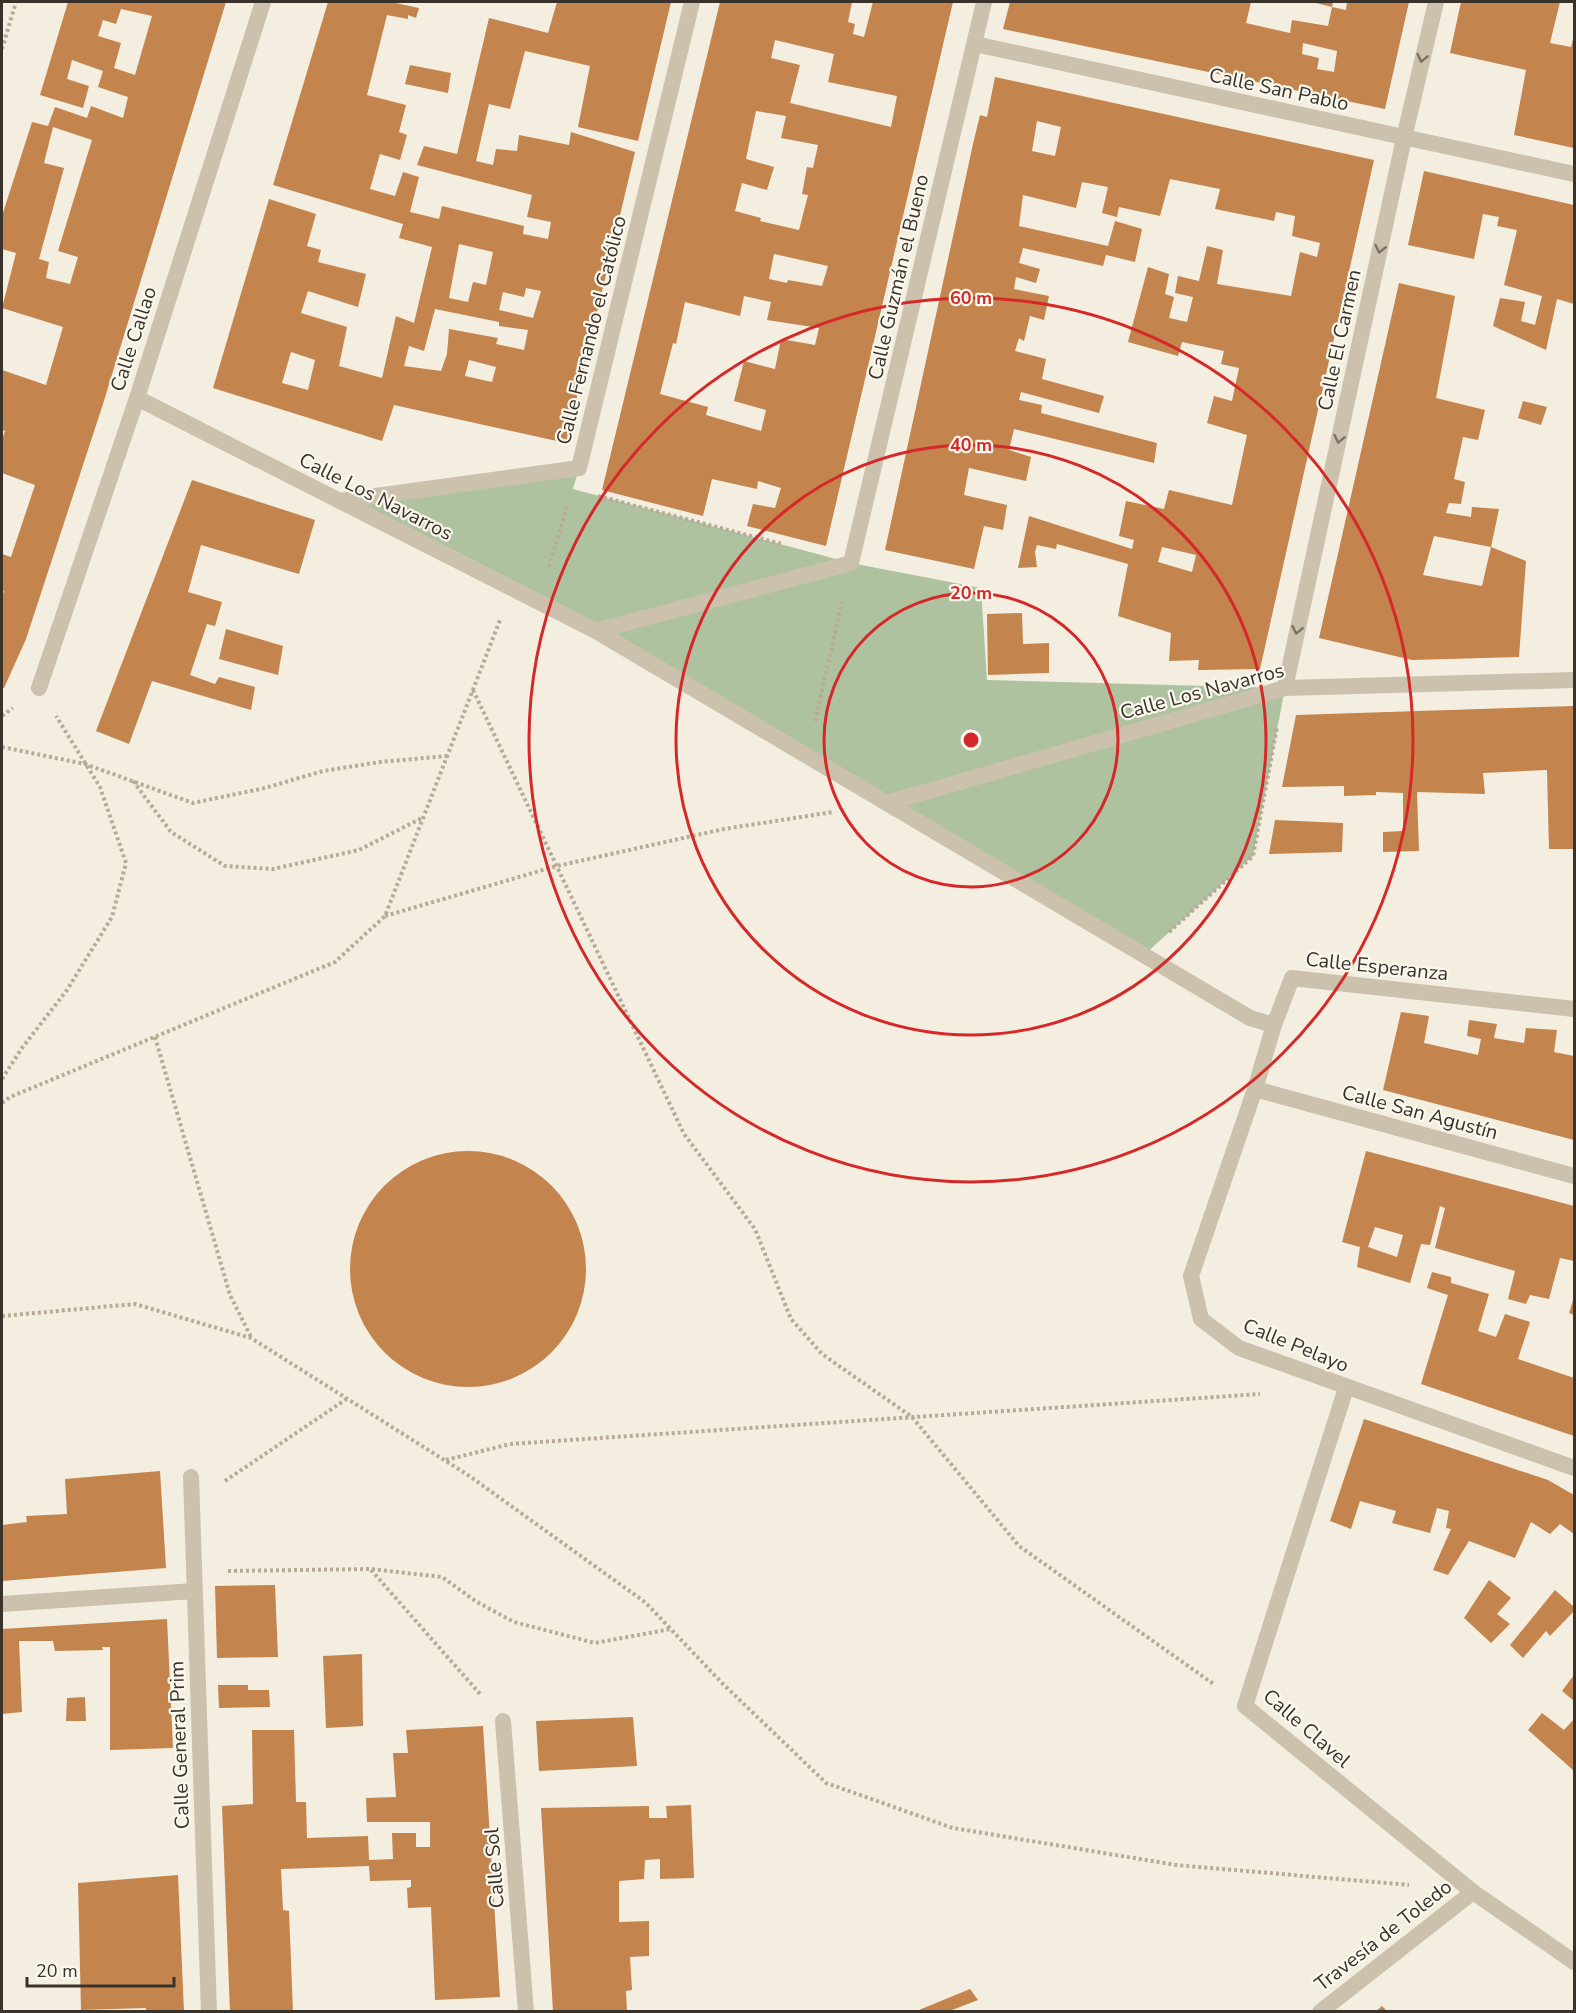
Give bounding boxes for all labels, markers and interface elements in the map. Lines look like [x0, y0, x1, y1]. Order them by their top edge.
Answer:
one-way arrow [1417, 53, 1430, 63]
street label: Calle San Pablo [1207, 62, 1351, 117]
street label: Calle Guzmán el Bueno [862, 172, 935, 382]
street label: Calle Fernando el Católico [550, 213, 633, 447]
one-way arrow [1374, 244, 1387, 254]
street label: Calle El Carmen [1311, 267, 1368, 413]
street label: Calle Callao [104, 283, 163, 395]
text: 60 m [950, 286, 992, 310]
text: 40 m [950, 433, 992, 457]
one-way arrow [1333, 434, 1346, 444]
street label: Calle Los Navarros [294, 446, 457, 547]
text: 20 m [950, 581, 992, 605]
one-way arrow [1291, 625, 1304, 635]
street label: Calle Los Navarros [1117, 657, 1287, 726]
centre of rings [961, 730, 981, 750]
street label: Calle Esperanza [1304, 946, 1450, 987]
street label: Calle San Agustín [1339, 1079, 1501, 1146]
street label: Calle Pelayo [1239, 1312, 1353, 1379]
street label: Calle General Prim [163, 1660, 196, 1830]
street label: Calle Clavel [1257, 1683, 1356, 1774]
street label: Calle Sol [478, 1827, 511, 1909]
street label: Travesía de Toledo [1309, 1873, 1457, 1997]
scale bar [27, 1950, 174, 1988]
text: 20 m [36, 1959, 78, 1983]

